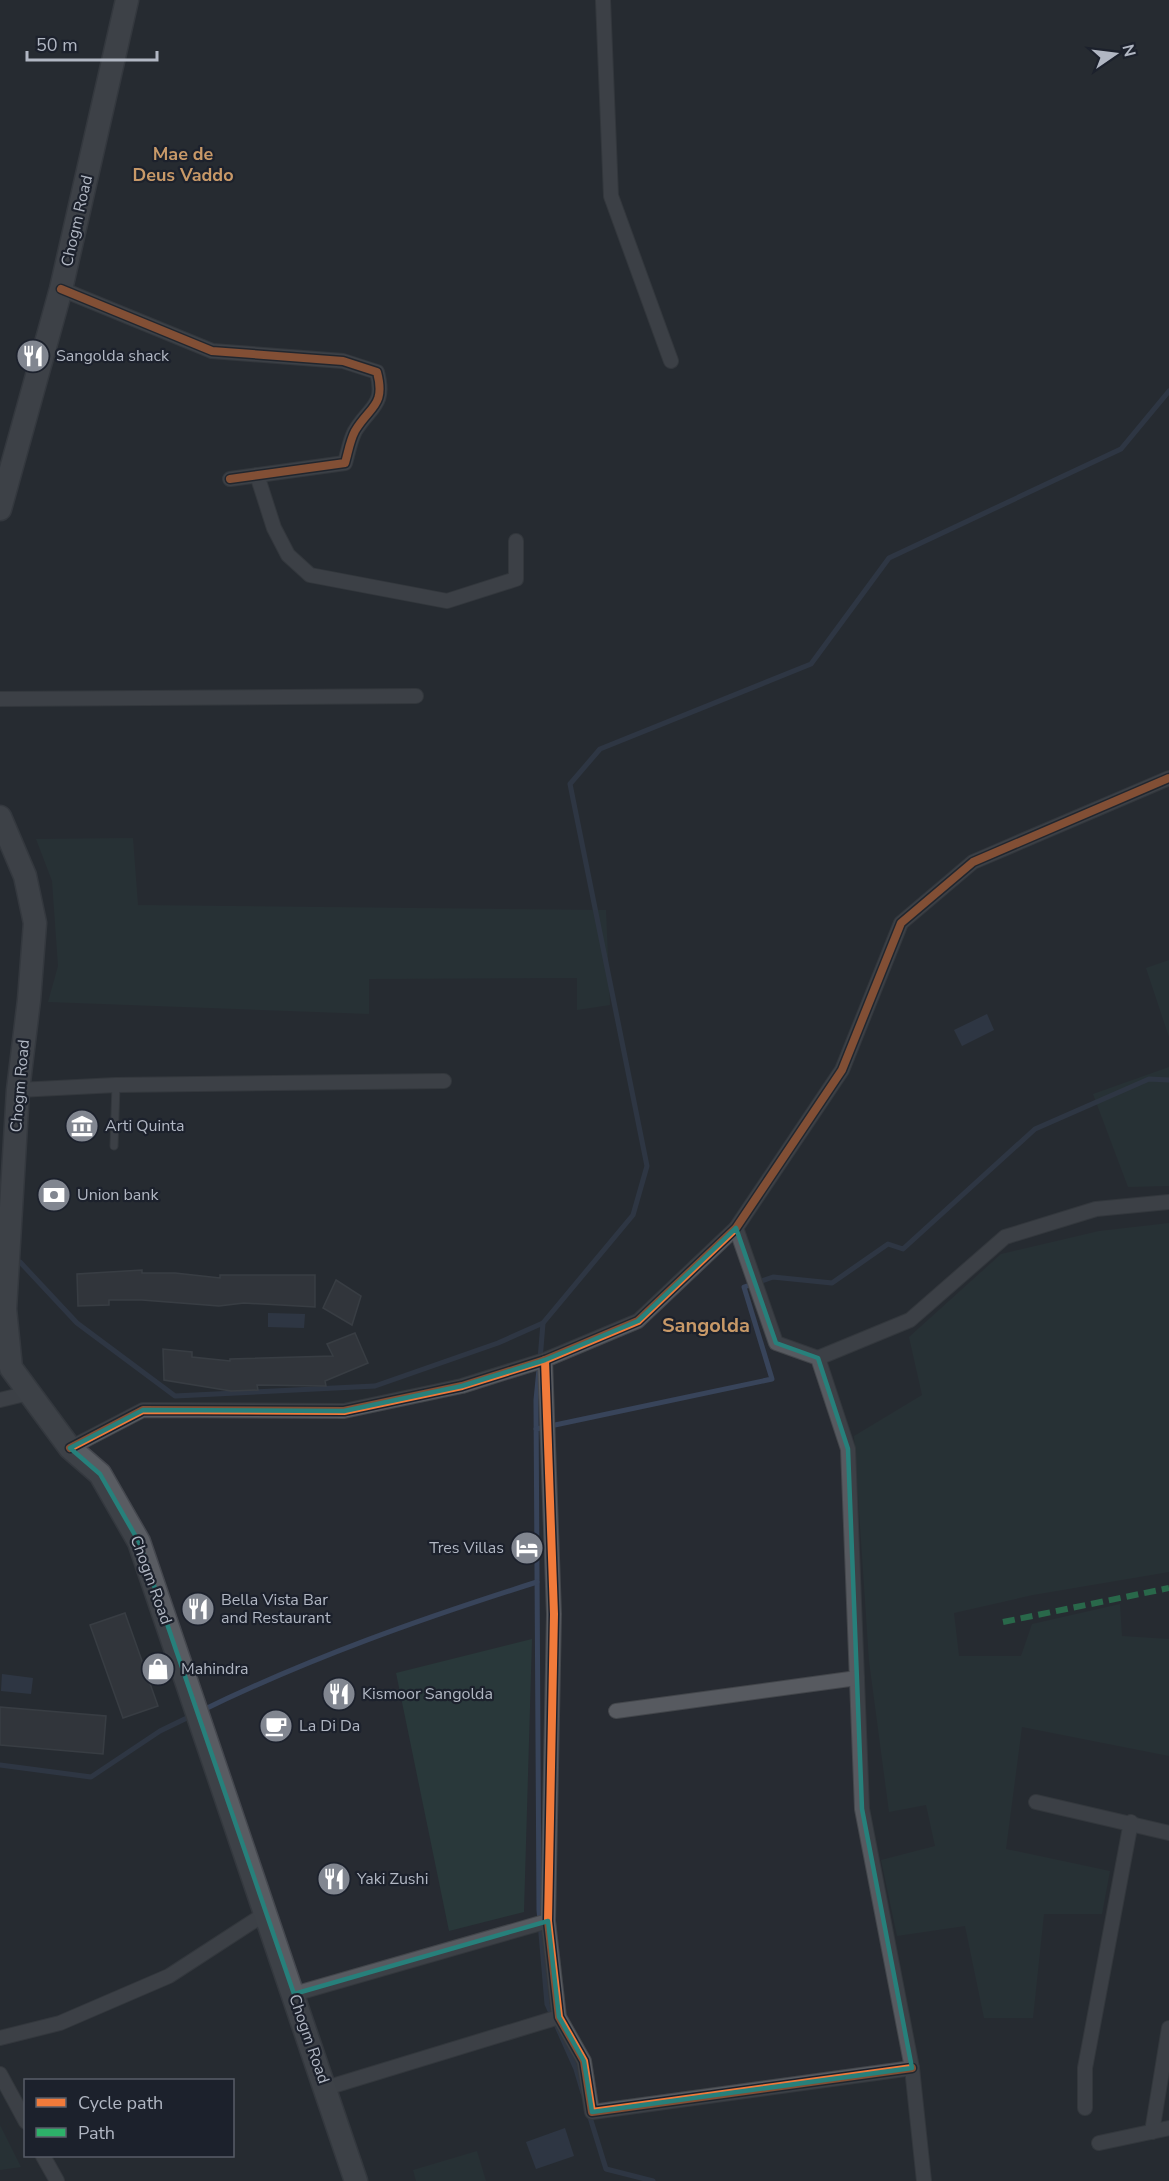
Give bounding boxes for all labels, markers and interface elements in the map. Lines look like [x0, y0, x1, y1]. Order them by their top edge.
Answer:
scale bar [27, 24, 158, 62]
north arrow [1085, 24, 1145, 84]
text: 50 m [36, 33, 78, 57]
text: N [1116, 42, 1141, 59]
district label: Mae de Deus Vaddo [132, 142, 234, 187]
street label: Chogm Road [56, 173, 98, 269]
restaurant icon: Sangolda shack [15, 338, 51, 374]
place label: Sangolda shack [56, 345, 170, 367]
street label: Chogm Road [5, 1039, 35, 1133]
museum icon: Arti Quinta [64, 1108, 100, 1144]
place label: Arti Quinta [105, 1115, 184, 1137]
bank icon: Union bank [36, 1177, 72, 1213]
place label: Union bank [77, 1184, 159, 1206]
district label: Sangolda [662, 1312, 750, 1339]
hotel icon: Tres Villas [509, 1530, 545, 1566]
street label: Chogm Road [125, 1532, 177, 1628]
place label: Tres Villas [429, 1537, 504, 1559]
place label: Bella Vista Bar and Restaurant [221, 1589, 331, 1629]
restaurant icon: Bella Vista Bar and Restaurant [180, 1591, 216, 1627]
shop icon: Mahindra [140, 1651, 176, 1687]
place label: Mahindra [181, 1658, 249, 1680]
restaurant icon: Kismoor Sangolda [321, 1676, 357, 1712]
place label: Kismoor Sangolda [362, 1683, 493, 1705]
cafe icon: La Di Da [258, 1708, 294, 1744]
place label: La Di Da [299, 1715, 360, 1737]
restaurant icon: Yaki Zushi [316, 1861, 352, 1897]
place label: Yaki Zushi [356, 1868, 428, 1890]
street label: Chogm Road [283, 1991, 335, 2087]
legend [24, 2079, 234, 2157]
text: Cycle path [78, 2091, 163, 2115]
text: Path [78, 2121, 115, 2145]

